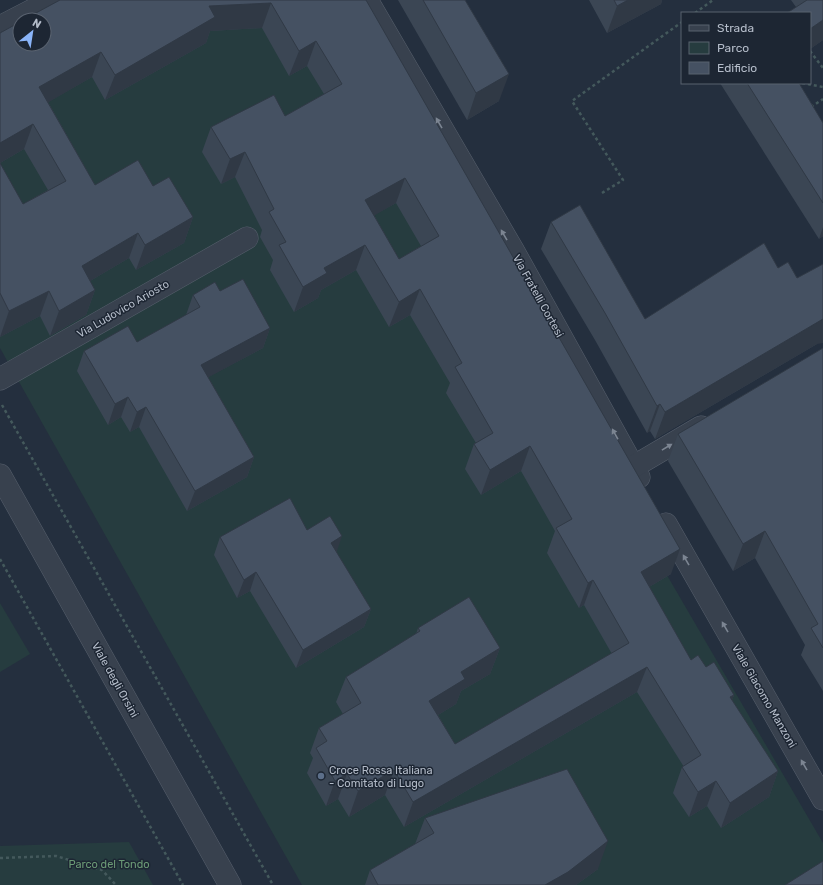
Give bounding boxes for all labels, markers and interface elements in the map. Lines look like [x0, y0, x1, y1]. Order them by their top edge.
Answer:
north arrow [12, 12, 52, 52]
legend [681, 12, 811, 84]
text: N [30, 16, 43, 31]
text: Strada [717, 21, 754, 35]
text: Parco [717, 41, 749, 55]
text: Edificio [717, 61, 757, 75]
one-way arrow [435, 117, 442, 129]
one-way arrow [501, 229, 508, 241]
street label: Via Fratelli Cortesi [510, 252, 566, 340]
street label: Via Ludovico Ariosto [75, 277, 171, 341]
one-way arrow [612, 429, 618, 440]
one-way arrow [661, 444, 673, 451]
one-way arrow [683, 554, 690, 565]
one-way arrow [722, 622, 729, 633]
street label: Viale degli Orsini [89, 640, 141, 720]
street label: Viale Giacomo Manzoni [729, 642, 799, 750]
one-way arrow [800, 759, 807, 771]
place label: Croce Rossa Italiana - Comitato di Lugo [329, 764, 433, 790]
marker: Croce Rossa Italiana - Comitato di Lugo [316, 771, 326, 781]
park label: Parco del Tondo [68, 858, 150, 871]

